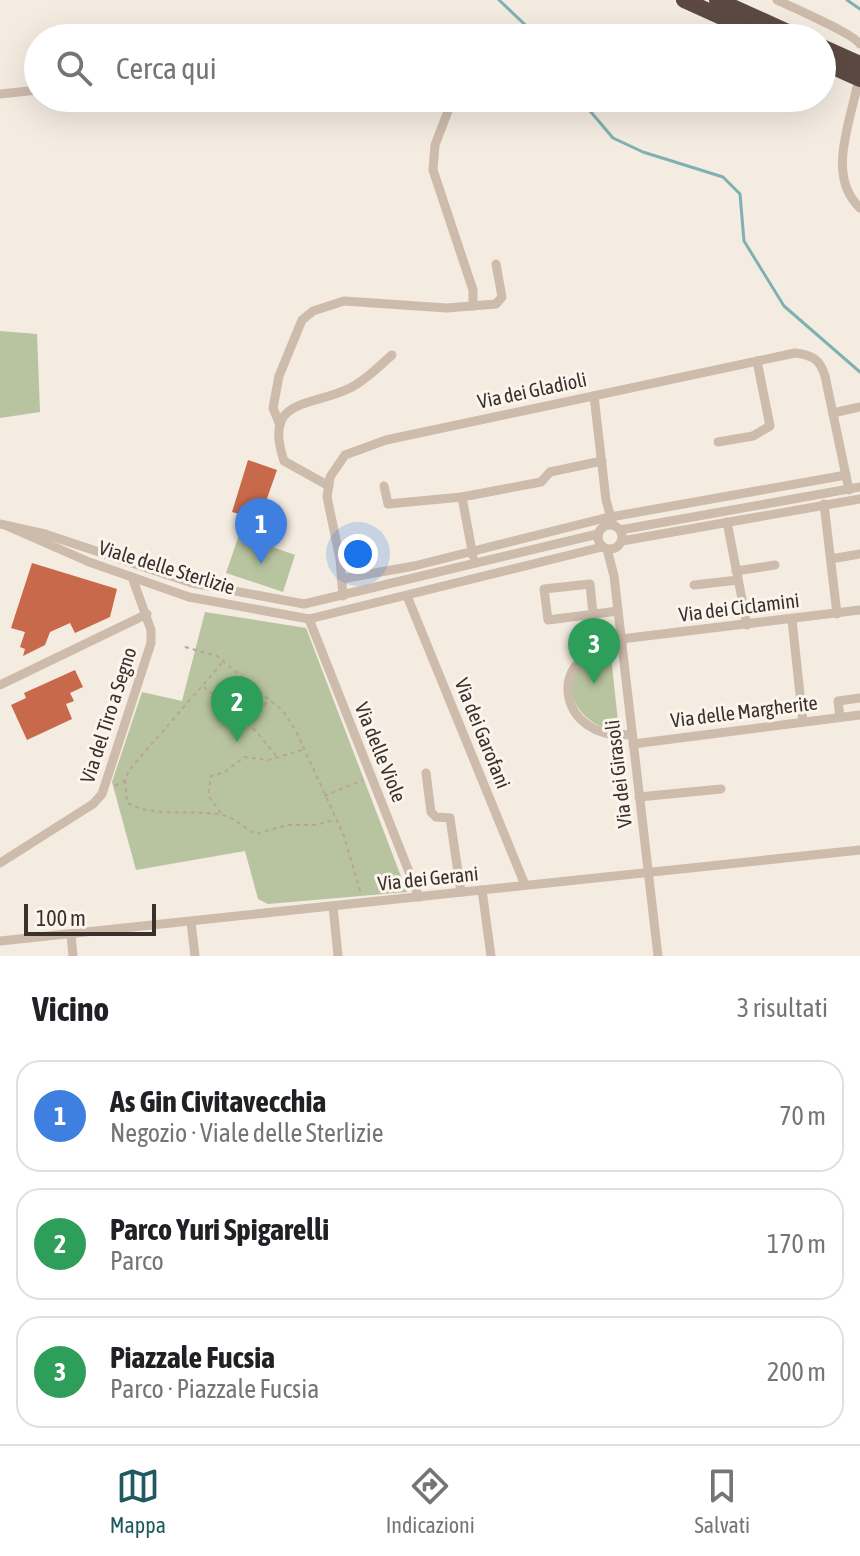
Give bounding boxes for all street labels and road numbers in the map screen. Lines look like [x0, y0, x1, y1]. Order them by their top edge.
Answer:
street label: Via dei Gladioli [475, 367, 589, 413]
street label: Viale delle Sterlizie [96, 535, 238, 599]
street label: Via dei Ciclamini [677, 588, 801, 626]
street label: Via del Tiro a Segno [75, 644, 141, 786]
street label: Via dei Garofani [450, 675, 516, 791]
street label: Via delle Margherite [669, 691, 819, 731]
street label: Via delle Viole [351, 699, 411, 805]
street label: Via dei Girasoli [600, 719, 636, 829]
street label: Via dei Gerani [377, 861, 479, 895]

